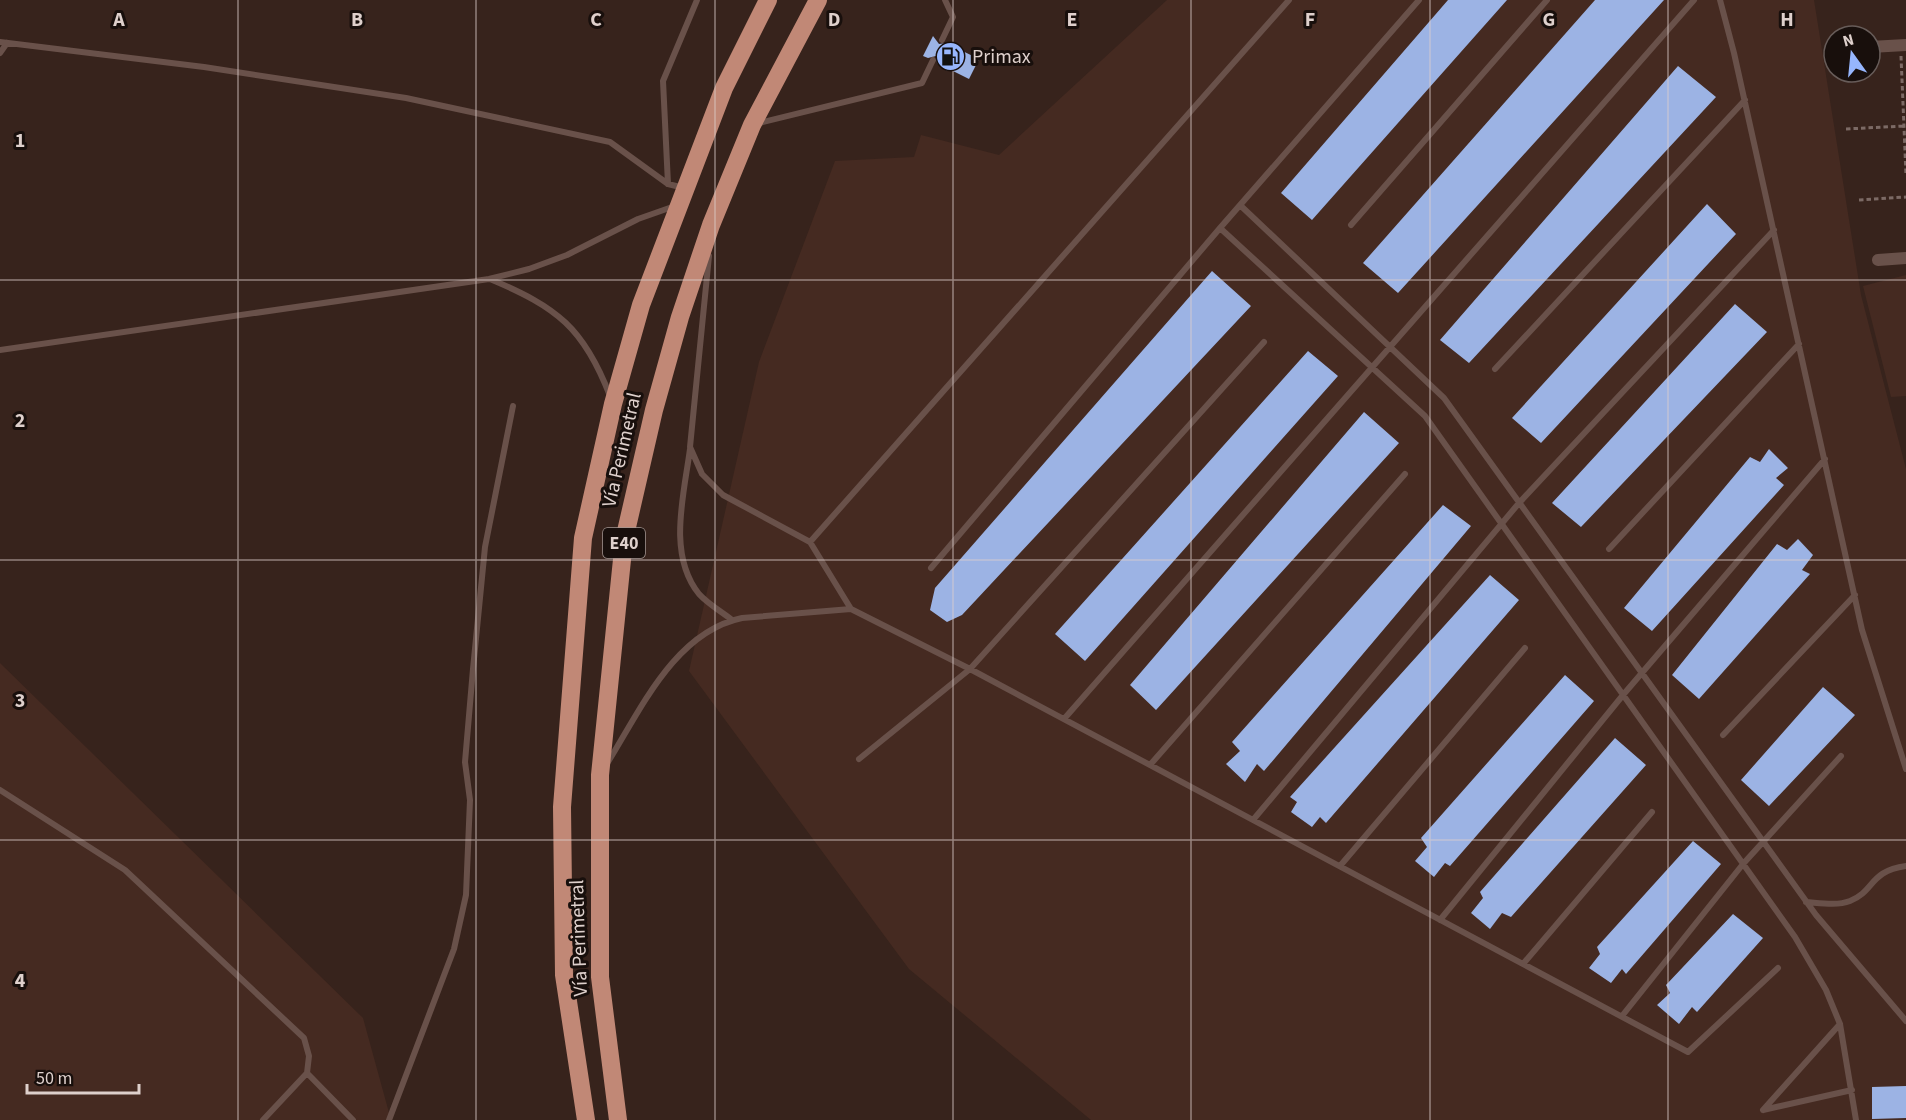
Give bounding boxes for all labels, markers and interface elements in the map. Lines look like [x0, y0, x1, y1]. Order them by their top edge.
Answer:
text: A [112, 6, 125, 34]
text: B [351, 6, 363, 34]
text: C [590, 6, 602, 34]
text: D [828, 6, 840, 34]
text: E [1067, 6, 1077, 34]
text: F [1305, 6, 1315, 34]
text: G [1543, 6, 1555, 34]
text: H [1780, 6, 1794, 34]
north arrow [1822, 24, 1882, 84]
text: N [1840, 28, 1856, 52]
fuel station icon: Primax [935, 41, 967, 73]
place label: Primax [972, 43, 1031, 71]
text: 1 [15, 127, 25, 155]
street label: Vía Perimetral [595, 390, 649, 510]
text: 2 [15, 407, 25, 435]
road number: E40 [603, 528, 645, 558]
text: 3 [15, 687, 25, 715]
street label: Vía Perimetral [563, 879, 595, 997]
text: 4 [15, 967, 26, 995]
scale bar [27, 1057, 140, 1095]
text: 50 m [36, 1066, 72, 1091]

